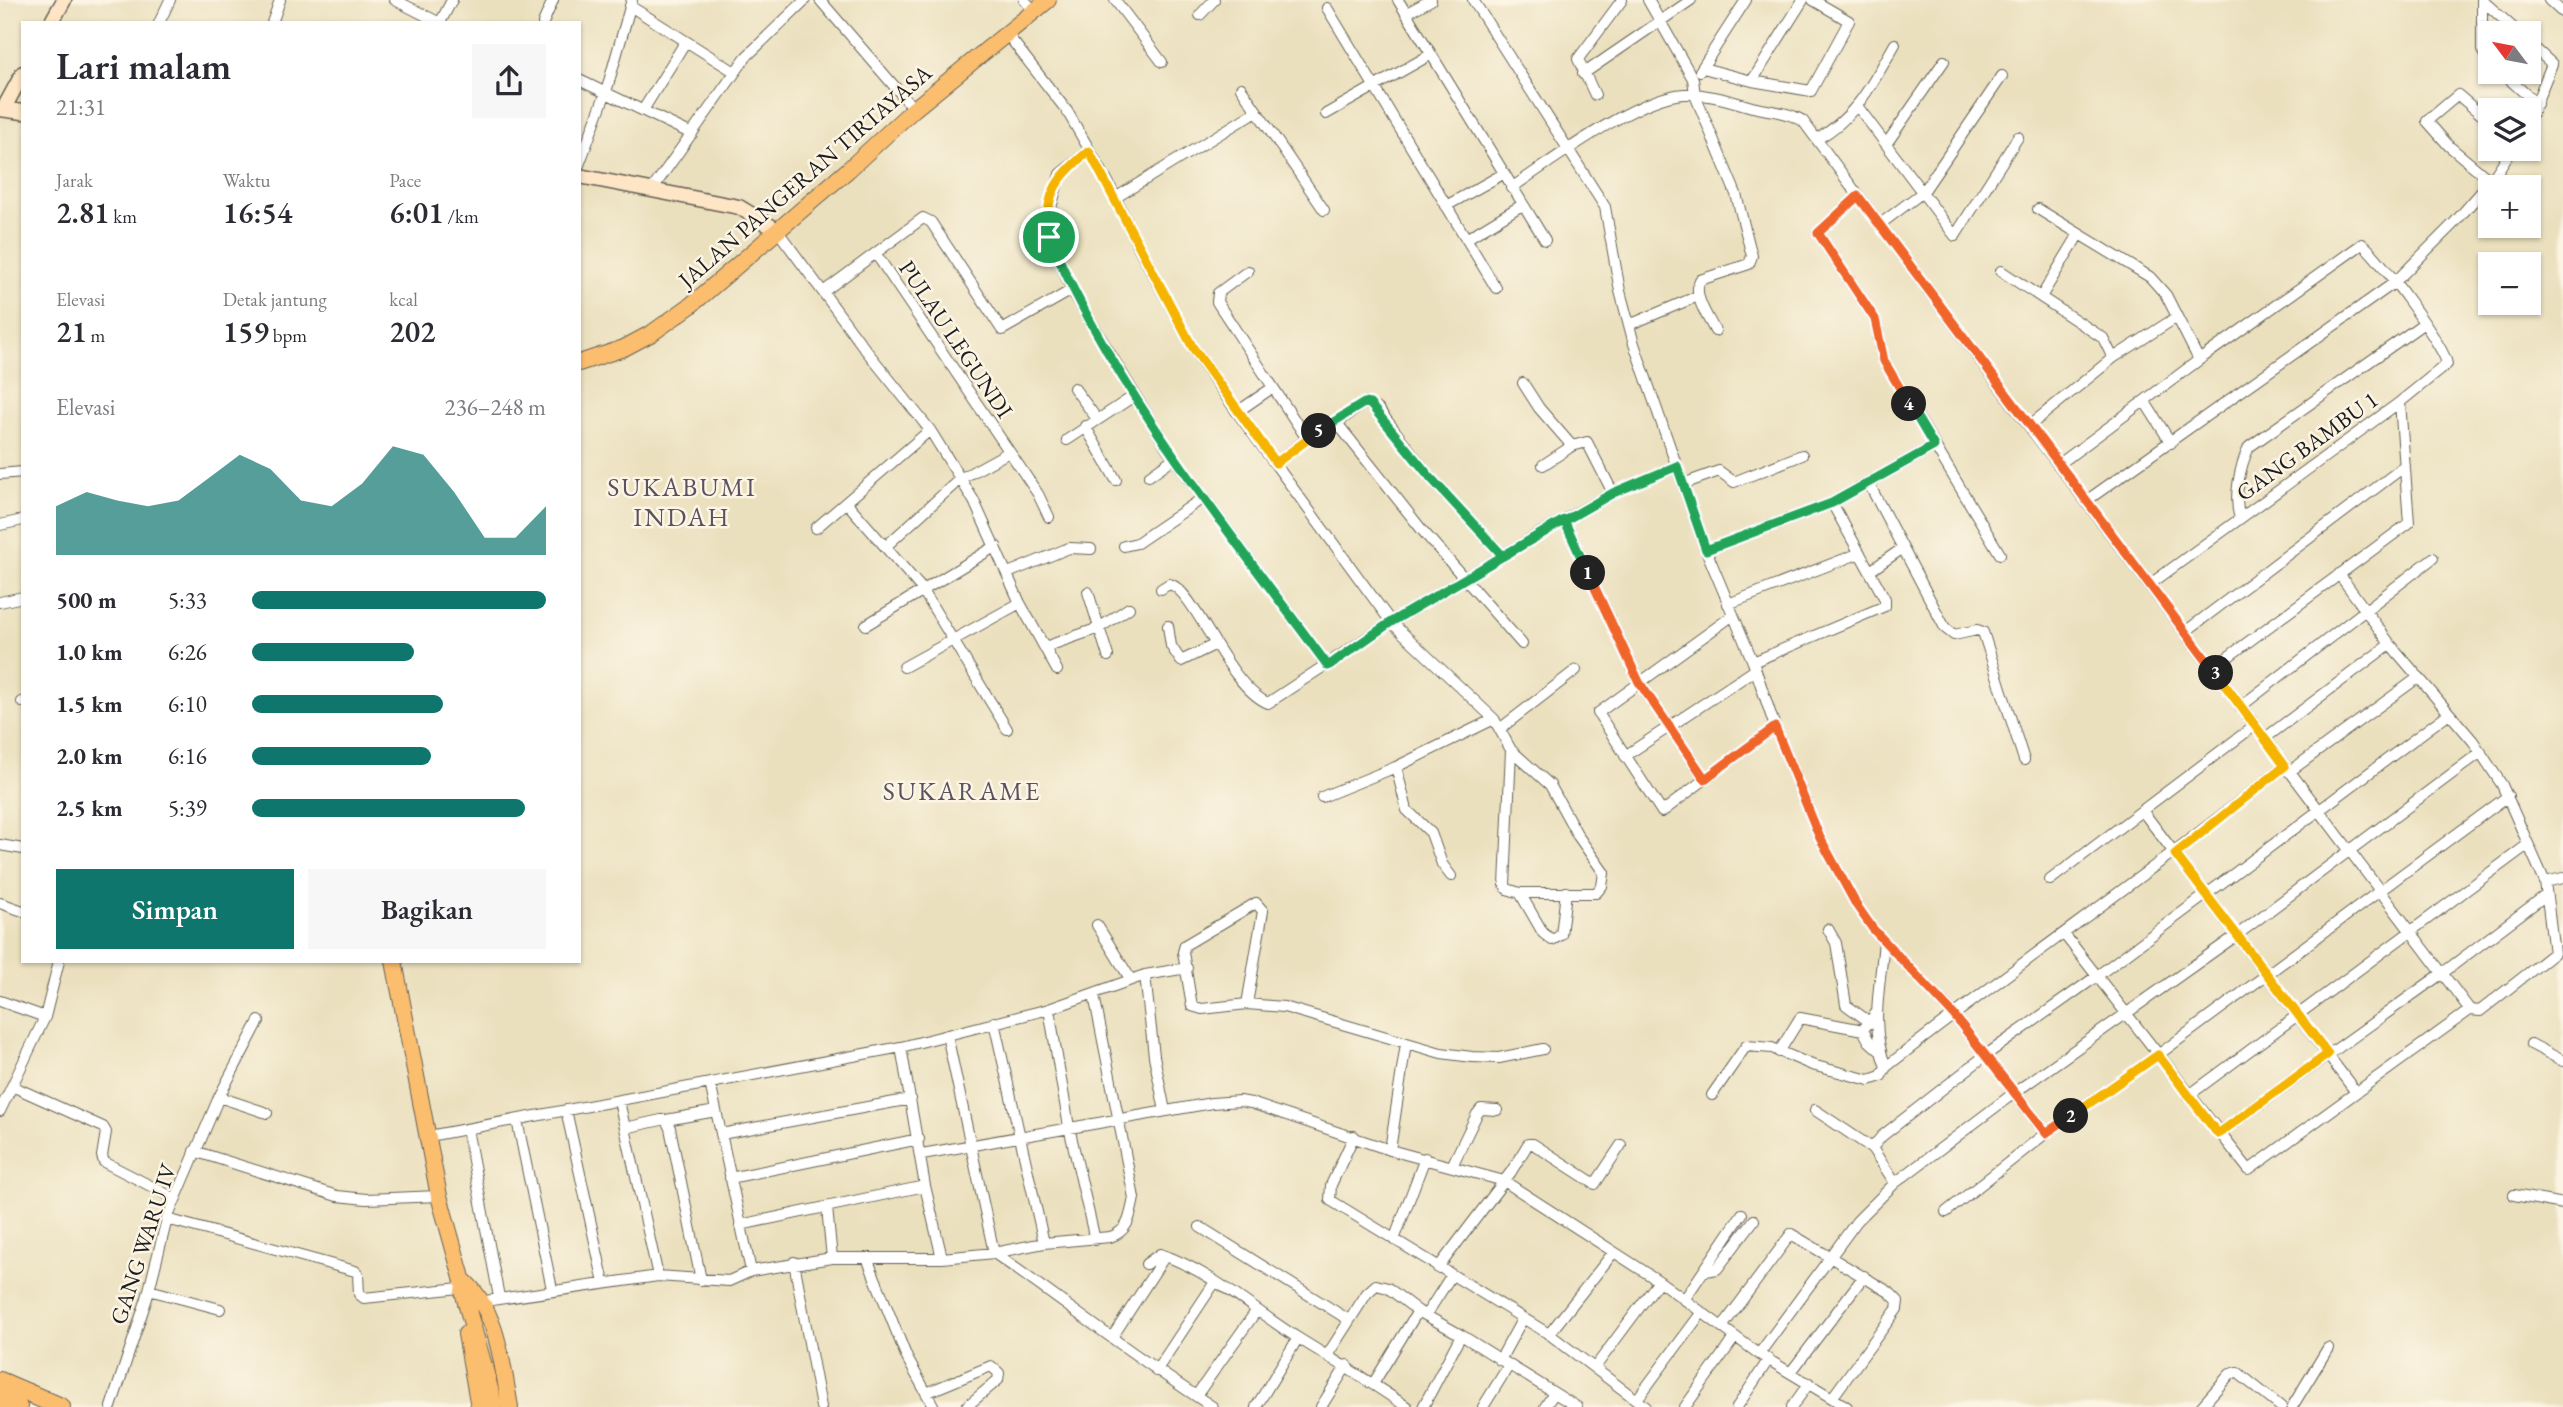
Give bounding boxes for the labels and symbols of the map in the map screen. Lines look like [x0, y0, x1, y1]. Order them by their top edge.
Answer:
north arrow [2478, 21, 2541, 84]
street label: JALAN PANGERAN TIRTAYASA [671, 57, 939, 296]
pin [1019, 207, 1079, 267]
street label: PULAU LEGUNDI [892, 254, 1020, 424]
street label: GANG BAMBU 1 [2230, 384, 2384, 508]
pin: 4 [1892, 386, 1926, 422]
pin: 5 [1302, 414, 1336, 448]
district label: SUKABUMI INDAH [607, 470, 757, 534]
pin: 1 [1570, 556, 1606, 590]
pin: 3 [2198, 656, 2234, 690]
district label: SUKARAME [883, 774, 1041, 808]
pin: 2 [2054, 1098, 2088, 1134]
street label: GANG WARU IV [103, 1159, 183, 1328]

